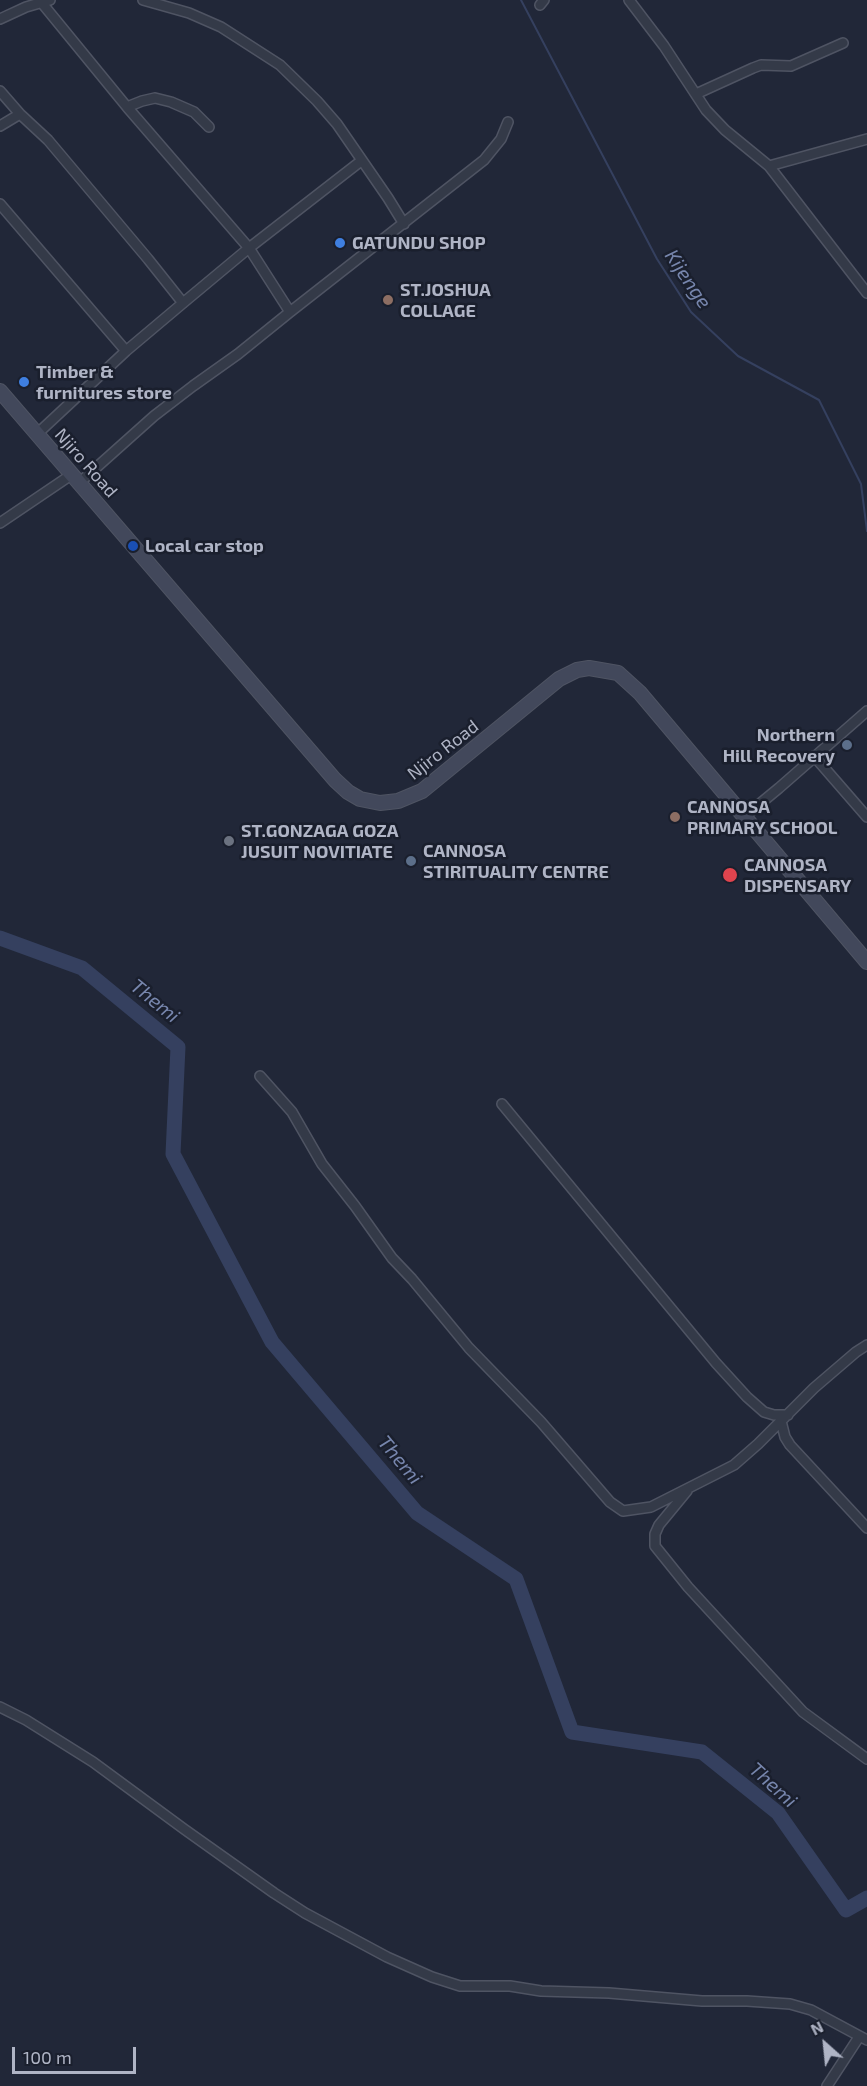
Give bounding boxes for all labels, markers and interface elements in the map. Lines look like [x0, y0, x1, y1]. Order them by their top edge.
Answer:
place label: GATUNDU SHOP [352, 232, 486, 254]
marker: GATUNDU SHOP [333, 236, 347, 250]
water label: Kijenge [660, 245, 716, 313]
place label: ST.JOSHUA COLLAGE [400, 279, 491, 322]
marker: ST.JOSHUA COLLAGE [381, 293, 395, 307]
place label: Timber & furnitures store [36, 361, 172, 404]
marker: Timber & furnitures store [17, 375, 31, 389]
street label: Njiro Road [50, 424, 122, 502]
place label: Local car stop [145, 535, 264, 557]
marker: Local car stop [126, 539, 140, 553]
street label: Njiro Road [403, 716, 483, 784]
place label: Northern Hill Recovery [723, 724, 835, 766]
marker: Northern Hill Recovery [840, 738, 854, 752]
place label: CANNOSA PRIMARY SCHOOL [687, 796, 837, 838]
marker: CANNOSA PRIMARY SCHOOL [668, 810, 682, 824]
place label: ST.GONZAGA GOZA JUSUIT NOVITIATE [241, 820, 399, 862]
marker: ST.GONZAGA GOZA JUSUIT NOVITIATE [222, 834, 236, 848]
place label: CANNOSA STIRITUALITY CENTRE [423, 840, 609, 882]
marker: CANNOSA STIRITUALITY CENTRE [404, 854, 418, 868]
place label: CANNOSA DISPENSARY [744, 854, 851, 896]
marker: CANNOSA DISPENSARY [721, 866, 739, 884]
water label: Themi [126, 974, 184, 1028]
water label: Themi [373, 1431, 427, 1489]
water label: Themi [744, 1757, 802, 1813]
north arrow [795, 2014, 855, 2074]
text: N [807, 2016, 826, 2039]
scale bar [15, 2035, 140, 2073]
text: 100 m [23, 2046, 72, 2068]

